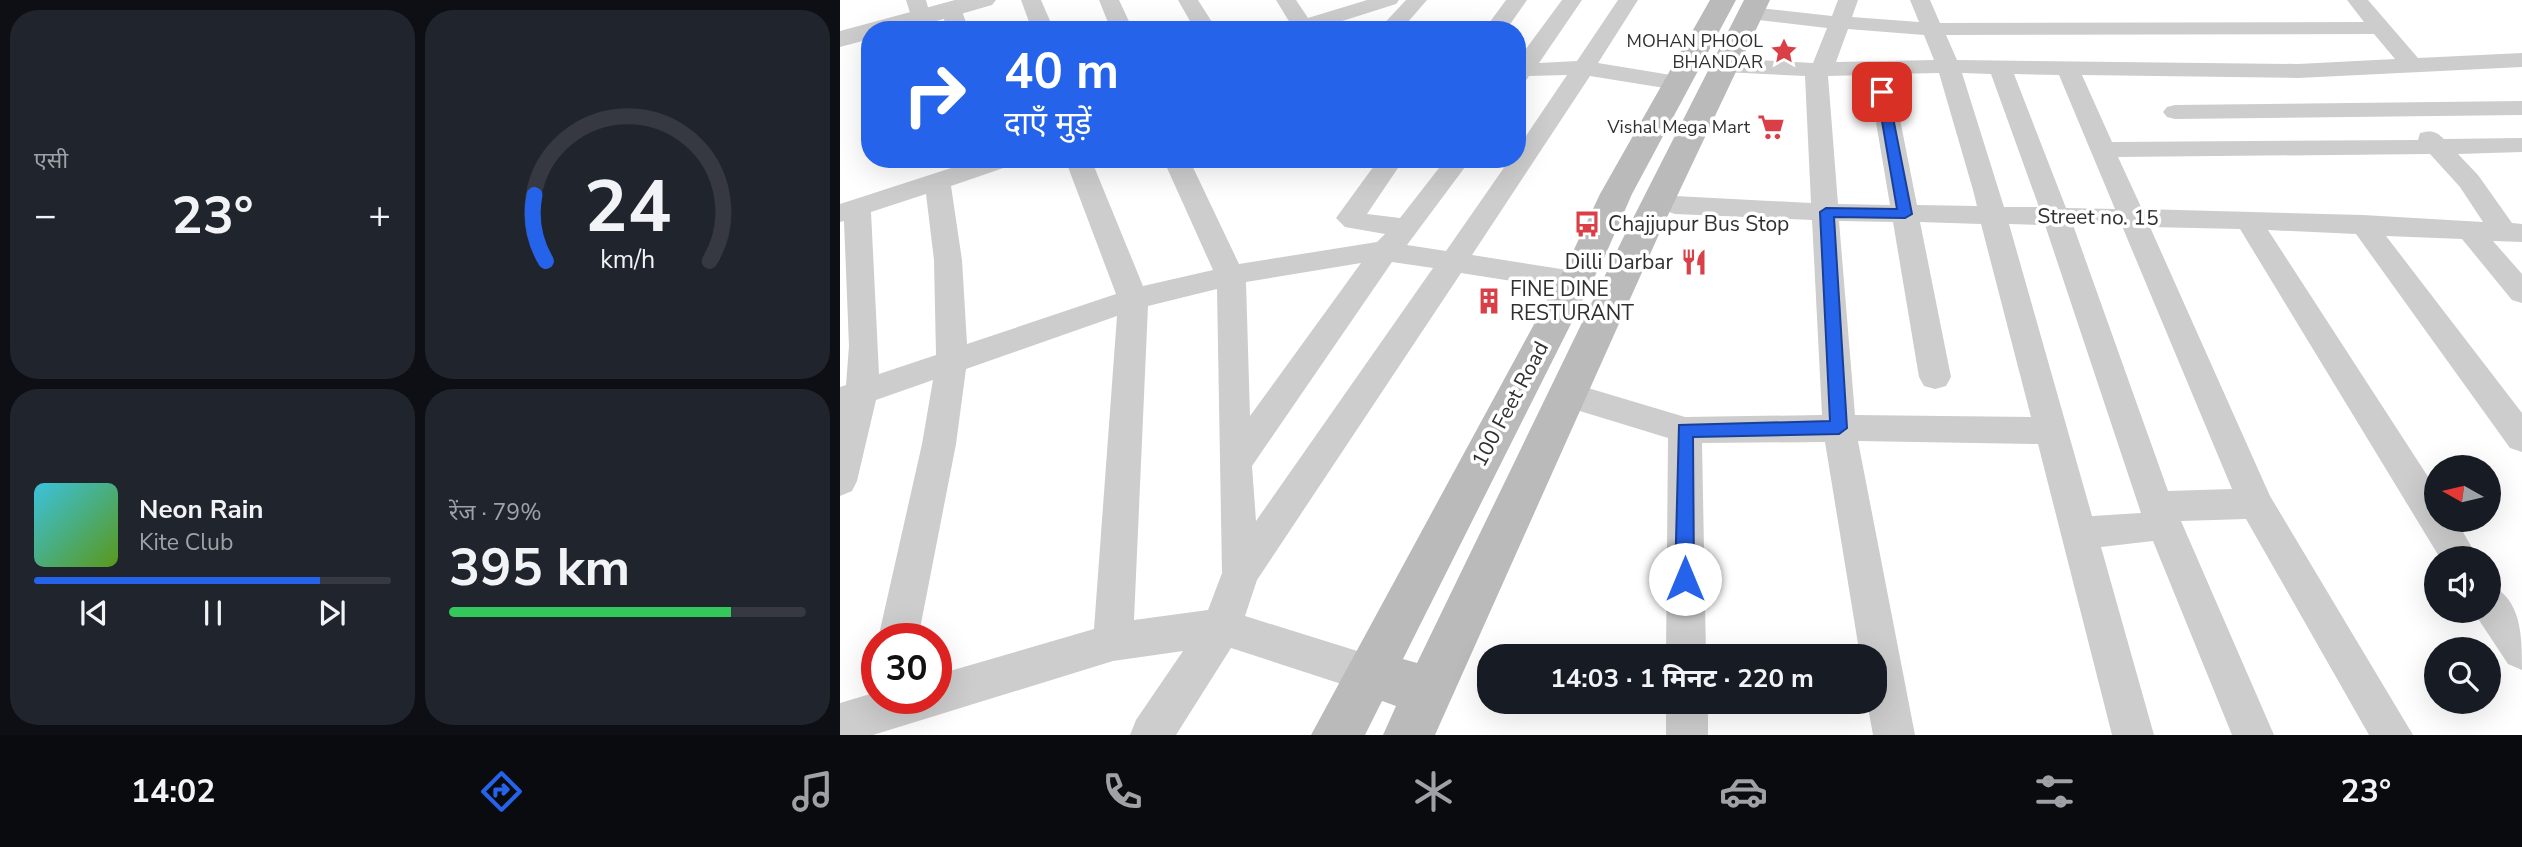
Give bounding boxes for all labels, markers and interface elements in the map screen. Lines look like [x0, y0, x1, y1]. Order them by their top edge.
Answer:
place label: MOHAN PHOOL BHANDAR [1627, 29, 1763, 74]
place icon: MOHAN PHOOL BHANDAR [1769, 36, 1799, 66]
text: 40 m [1004, 38, 1119, 105]
icon: right [889, 49, 980, 140]
pin [1852, 62, 1912, 122]
icon: arrive [1863, 73, 1901, 111]
text: दाएँ मुड़ें [1004, 102, 1091, 145]
supermarket icon: Vishal Mega Mart [1756, 112, 1786, 142]
place label: Vishal Mega Mart [1606, 115, 1751, 139]
text: एसी [34, 145, 68, 176]
text: 24 [584, 157, 671, 257]
text: 23° [171, 180, 254, 251]
text: − [34, 190, 57, 241]
text: + [368, 190, 391, 241]
street label: Street no. 15 [2037, 202, 2159, 232]
bus stop icon: Chajjupur Bus Stop [1572, 209, 1602, 239]
place label: Chajjupur Bus Stop [1608, 210, 1789, 238]
text: km/h [600, 242, 655, 276]
restaurant icon: Dilli Darbar [1679, 247, 1709, 277]
place label: Dilli Darbar [1565, 248, 1673, 276]
place label: FINE DINE RESTURANT [1510, 275, 1634, 327]
building icon: FINE DINE RESTURANT [1474, 286, 1504, 316]
street label: 100 Feet Road [1465, 336, 1555, 472]
north arrow [2424, 455, 2501, 532]
map controls [2424, 455, 2501, 714]
text: Neon Rain [139, 492, 264, 527]
text: रेंज · 79% [449, 497, 542, 528]
text: Kite Club [139, 527, 233, 558]
text: 395 km [449, 532, 630, 603]
position arrow [1648, 542, 1722, 616]
button: sound [2424, 546, 2501, 623]
icon: previous [75, 594, 113, 632]
icon: pause [194, 594, 232, 632]
icon: next [313, 594, 351, 632]
speed limit sign: 30 [861, 623, 952, 714]
button: search [2424, 637, 2501, 714]
text: 14:03 · 1 मिनट · 220 m [1550, 661, 1814, 696]
icon: directions [477, 767, 526, 816]
icon: music [788, 767, 837, 816]
icon: phone [1098, 767, 1147, 816]
icon: climate [1409, 767, 1458, 816]
icon: car [1719, 767, 1768, 816]
icon: filters [2030, 767, 2079, 816]
text: 14:02 [131, 770, 216, 813]
text: 23° [2341, 770, 2391, 813]

